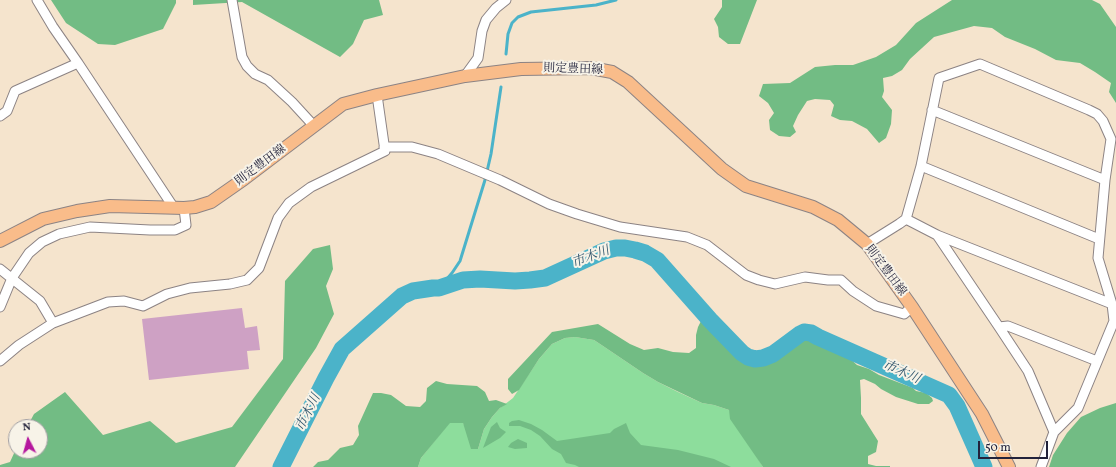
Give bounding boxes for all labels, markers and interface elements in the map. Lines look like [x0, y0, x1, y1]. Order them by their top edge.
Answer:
street label: 則定豊田線 [543, 62, 603, 78]
street label: 則定豊田線 [233, 142, 289, 190]
street label: 則定豊田線 [861, 243, 909, 299]
water label: 市木川 [570, 244, 612, 272]
water label: 市木川 [880, 358, 922, 388]
water label: 市木川 [293, 392, 325, 434]
north arrow [8, 419, 48, 459]
text: N [22, 420, 32, 435]
scale bar [980, 433, 1050, 459]
text: 50 m [985, 440, 1011, 456]

